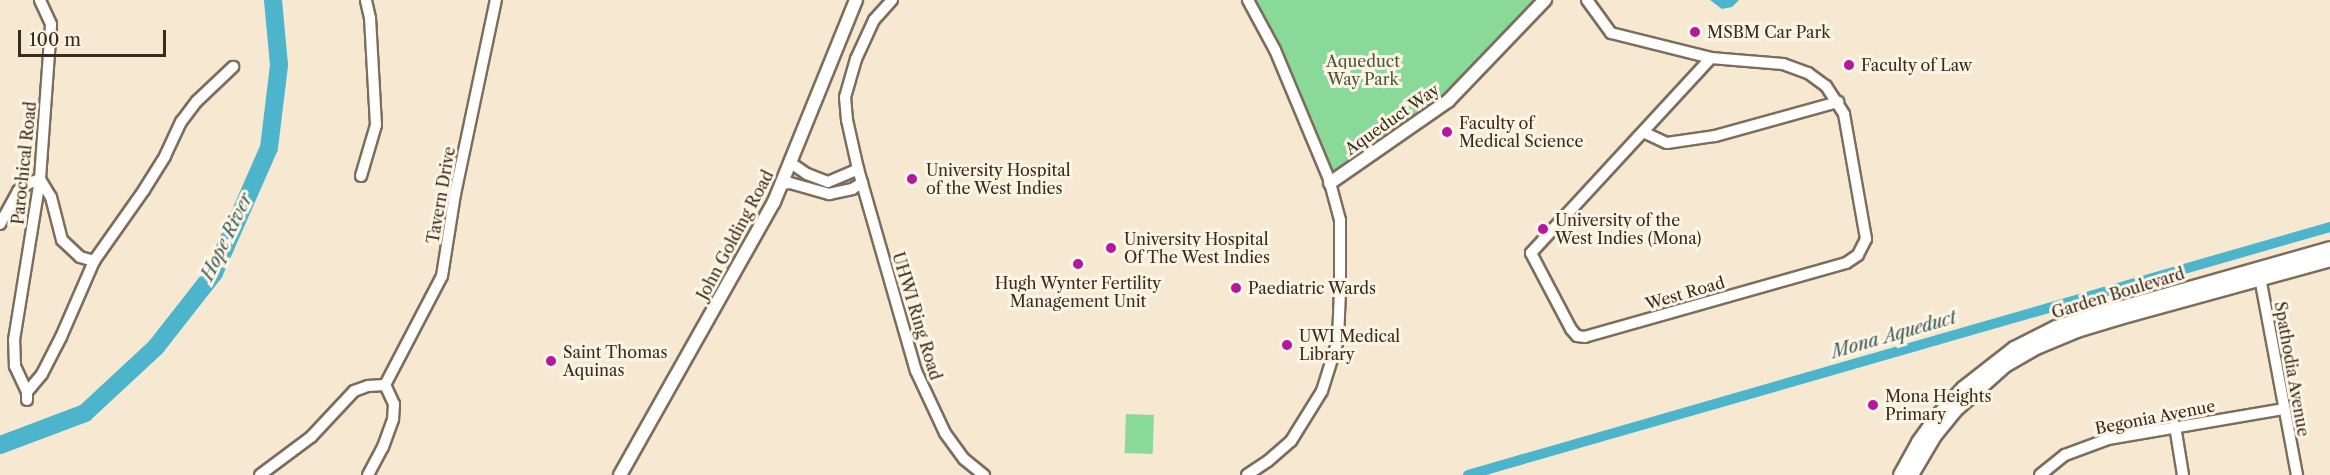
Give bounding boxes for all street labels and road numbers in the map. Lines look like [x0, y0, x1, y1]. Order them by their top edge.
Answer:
street label: Aqueduct Way [1341, 79, 1443, 159]
street label: Parochical Road [8, 100, 40, 226]
street label: Tavern Drive [423, 145, 459, 245]
street label: John Golding Road [693, 167, 777, 303]
street label: UHWI Ring Road [888, 250, 946, 382]
street label: Garden Boulevard [2049, 264, 2187, 322]
street label: West Road [1643, 273, 1727, 313]
street label: Spathodia Avenue [2271, 300, 2313, 438]
street label: Begonia Avenue [2093, 396, 2217, 438]

